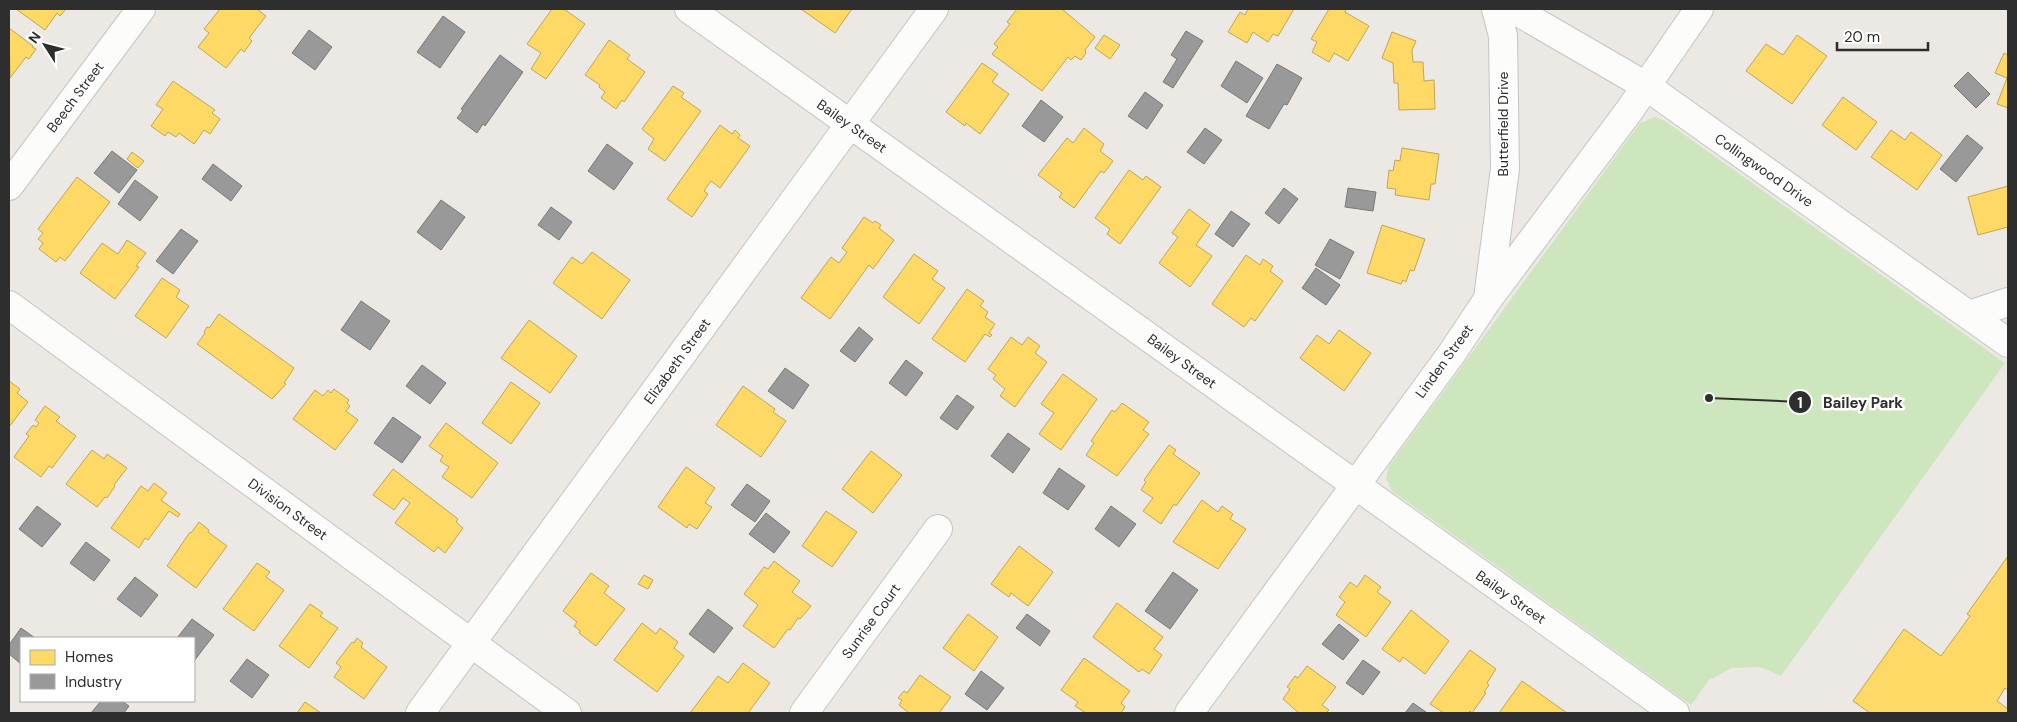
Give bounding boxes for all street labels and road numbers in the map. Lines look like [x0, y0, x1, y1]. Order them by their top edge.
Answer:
street label: Beech Street [43, 58, 107, 136]
street label: Butterfield Drive [1494, 71, 1512, 177]
street label: Bailey Street [813, 95, 891, 157]
street label: Collingwood Drive [1711, 129, 1817, 211]
street label: Elizabeth Street [640, 315, 714, 407]
street label: Linden Street [1411, 321, 1477, 401]
street label: Bailey Street [1144, 330, 1220, 392]
street label: Division Street [245, 474, 331, 544]
street label: Bailey Street [1472, 566, 1550, 628]
street label: Sunrise Court [838, 580, 904, 662]

